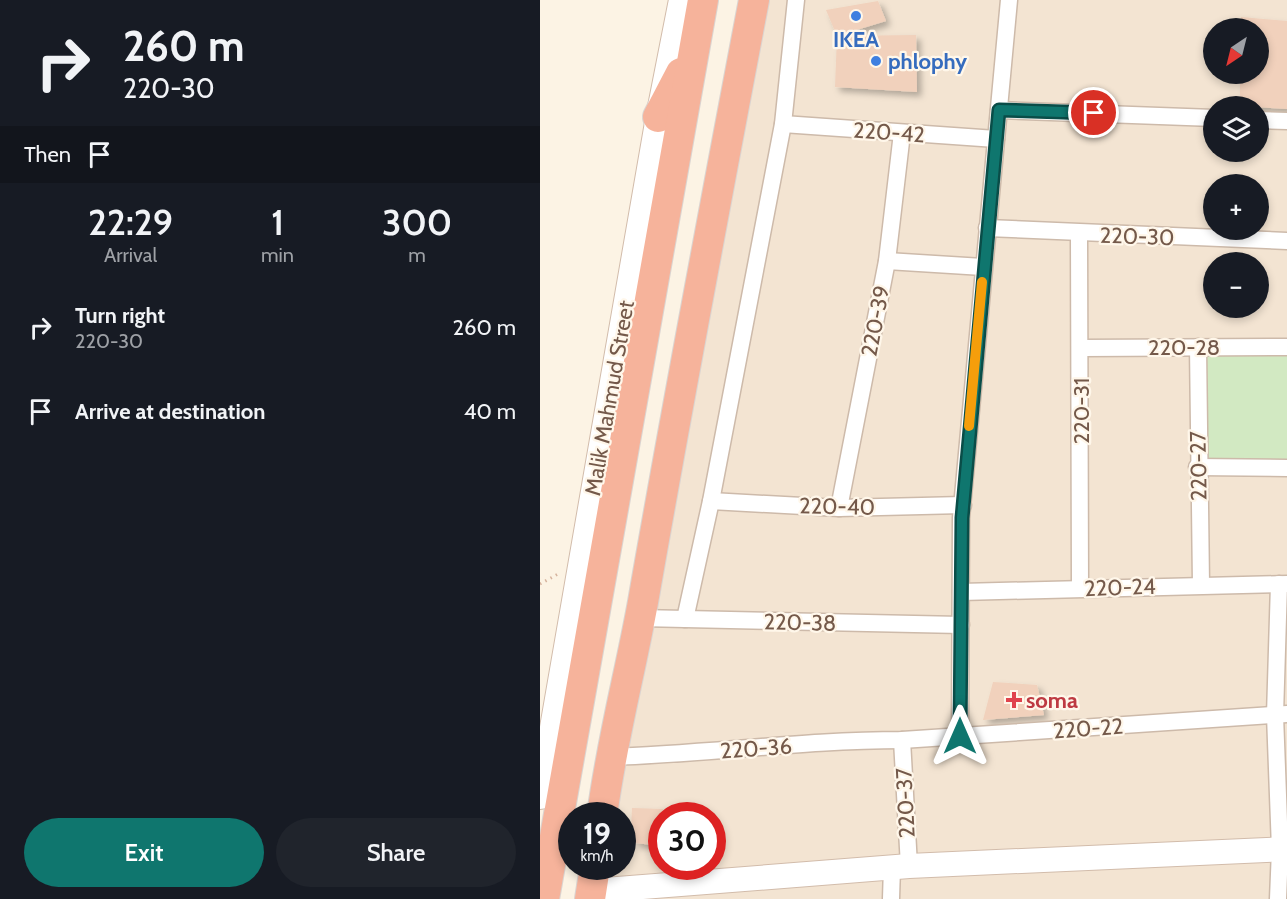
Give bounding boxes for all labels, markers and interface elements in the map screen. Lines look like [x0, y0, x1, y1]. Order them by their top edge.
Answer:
marker: IKEA [849, 9, 863, 23]
north arrow [1203, 18, 1269, 84]
map controls [1203, 18, 1269, 318]
text: 260 m [123, 20, 244, 72]
icon: right [24, 24, 102, 102]
place label: IKEA [833, 26, 879, 53]
place label: phlophy [888, 48, 967, 75]
marker: phlophy [869, 54, 883, 68]
text: 220-30 [123, 72, 215, 105]
pin [1068, 87, 1119, 138]
icon: arrive [1077, 96, 1110, 129]
button: layers [1203, 96, 1269, 162]
street label: 220-42 [852, 117, 926, 148]
icon: arrive [83, 138, 116, 171]
text: Then [24, 141, 71, 168]
button: + [1203, 174, 1269, 240]
text: 22:29 [88, 200, 173, 244]
text: 1 [271, 200, 284, 244]
text: 300 [382, 200, 452, 244]
street label: 220-30 [1099, 222, 1175, 251]
text: Arrival [104, 243, 157, 267]
text: min [261, 243, 294, 267]
text: m [408, 243, 426, 267]
button: − [1203, 252, 1269, 318]
street label: 220-39 [855, 283, 896, 359]
street label: Malik Mahmud Street [579, 298, 640, 498]
text: Turn right [75, 302, 165, 329]
icon: right [24, 311, 57, 344]
text: 260 m [452, 314, 516, 341]
text: 220-30 [75, 329, 143, 353]
street label: 220-28 [1148, 334, 1220, 361]
street label: 220-31 [1068, 378, 1095, 444]
icon: arrive [24, 395, 57, 428]
text: Arrive at destination [75, 398, 265, 425]
text: 40 m [464, 398, 516, 425]
street label: 220-27 [1184, 431, 1213, 501]
street label: 220-40 [799, 492, 875, 521]
street label: 220-24 [1084, 573, 1157, 602]
street label: 220-38 [763, 608, 837, 637]
place label: soma [1026, 687, 1078, 714]
marker: soma [1007, 693, 1021, 707]
position arrow [928, 704, 992, 768]
street label: 220-22 [1052, 713, 1124, 744]
street label: 220-36 [719, 733, 793, 764]
street label: 220-37 [890, 767, 921, 839]
speed limit sign: 30 [648, 802, 726, 880]
text: 19 [583, 815, 611, 852]
button: Exit [24, 818, 264, 887]
button: Share [276, 818, 516, 887]
text: km/h [581, 847, 613, 865]

